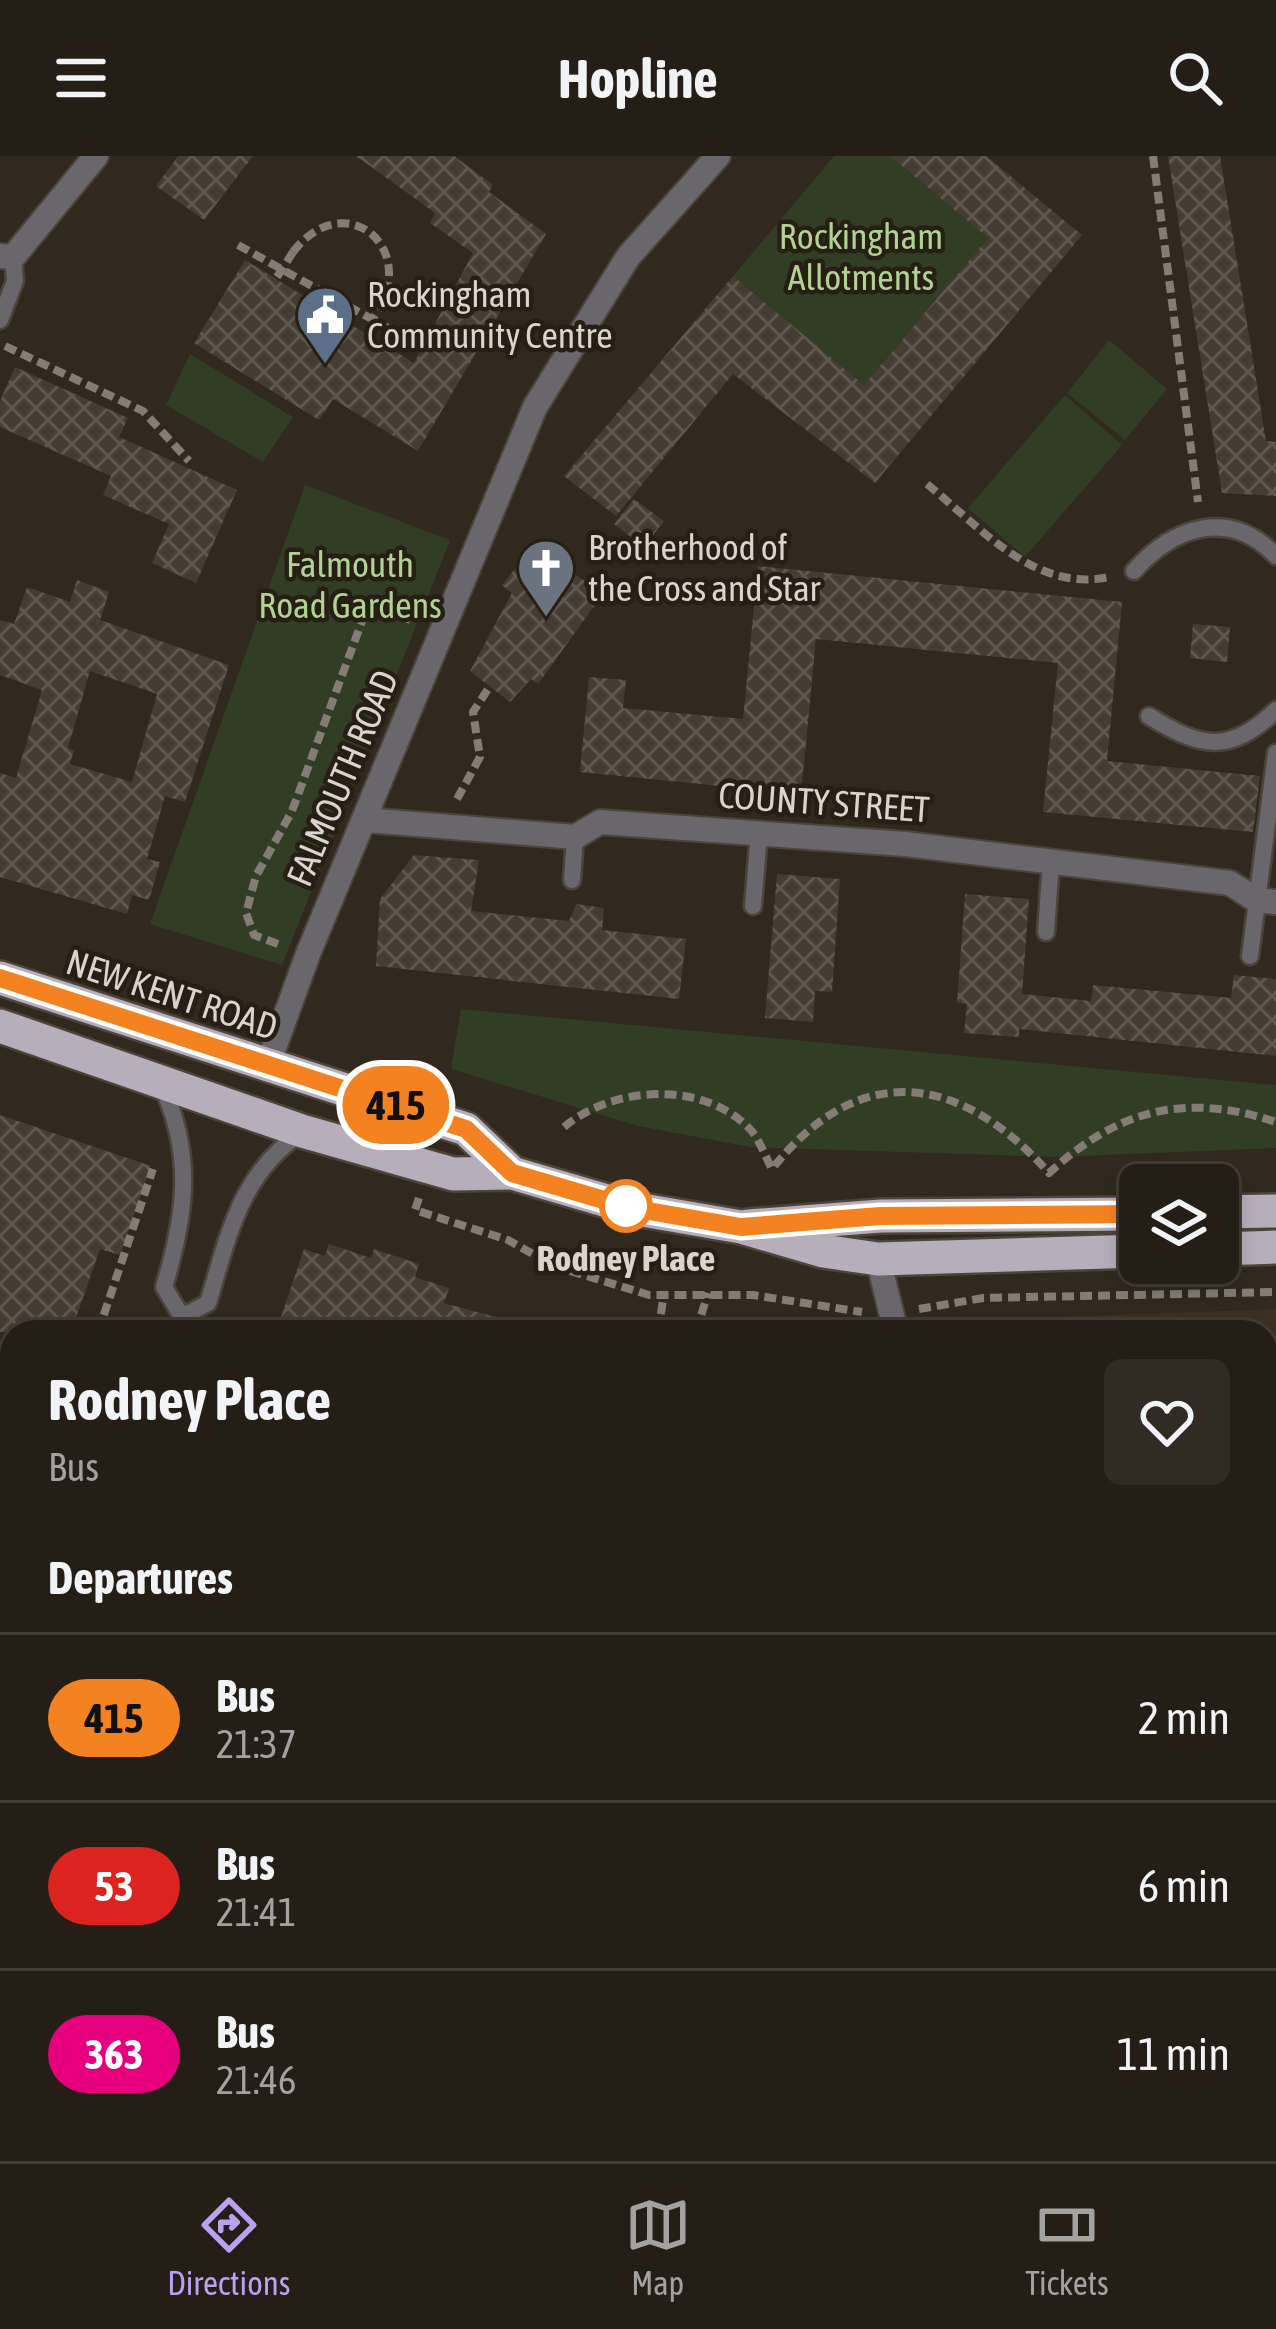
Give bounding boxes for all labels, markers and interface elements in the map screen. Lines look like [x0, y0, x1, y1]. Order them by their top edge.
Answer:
icon: menu [48, 45, 114, 111]
icon: search [1162, 45, 1228, 111]
text: Hopline [558, 48, 718, 109]
park label: Rockingham Allotments [779, 215, 943, 298]
place label: Rockingham Community Centre [367, 273, 613, 356]
public building icon: Rockingham Community Centre [294, 284, 356, 366]
place label: Brotherhood of the Cross and Star [588, 526, 822, 609]
church icon: Brotherhood of the Cross and Star [515, 537, 577, 619]
park label: Falmouth Road Gardens [258, 543, 442, 626]
street label: FALMOUTH ROAD [278, 664, 406, 892]
street label: COUNTY STREET [717, 774, 931, 830]
street label: NEW KENT ROAD [61, 940, 283, 1048]
line badge: 415 [327, 1066, 465, 1144]
text: 415 [366, 1081, 426, 1129]
map controls [1119, 1164, 1239, 1284]
button: layers [1119, 1164, 1239, 1284]
marker: Rodney Place [601, 1181, 651, 1231]
place label: Rodney Place [537, 1237, 715, 1279]
button: heart [1104, 1359, 1230, 1485]
text: Rodney Place [48, 1367, 331, 1432]
text: Bus [48, 1445, 99, 1489]
text: Departures [48, 1552, 233, 1604]
text: Bus [216, 1670, 275, 1722]
text: 2 min [1138, 1692, 1230, 1744]
text: 415 [84, 1694, 144, 1742]
text: 21:37 [216, 1722, 296, 1766]
text: Bus [216, 1838, 275, 1890]
text: 6 min [1138, 1860, 1230, 1912]
text: 53 [94, 1862, 134, 1910]
text: 21:41 [216, 1890, 296, 1934]
text: Bus [216, 2006, 275, 2058]
text: 11 min [1117, 2028, 1230, 2080]
text: 363 [84, 2030, 144, 2078]
text: 21:46 [216, 2058, 296, 2102]
tab: Directions [167, 2192, 290, 2302]
tab: Map [625, 2192, 691, 2302]
tab: Tickets [1025, 2192, 1109, 2302]

